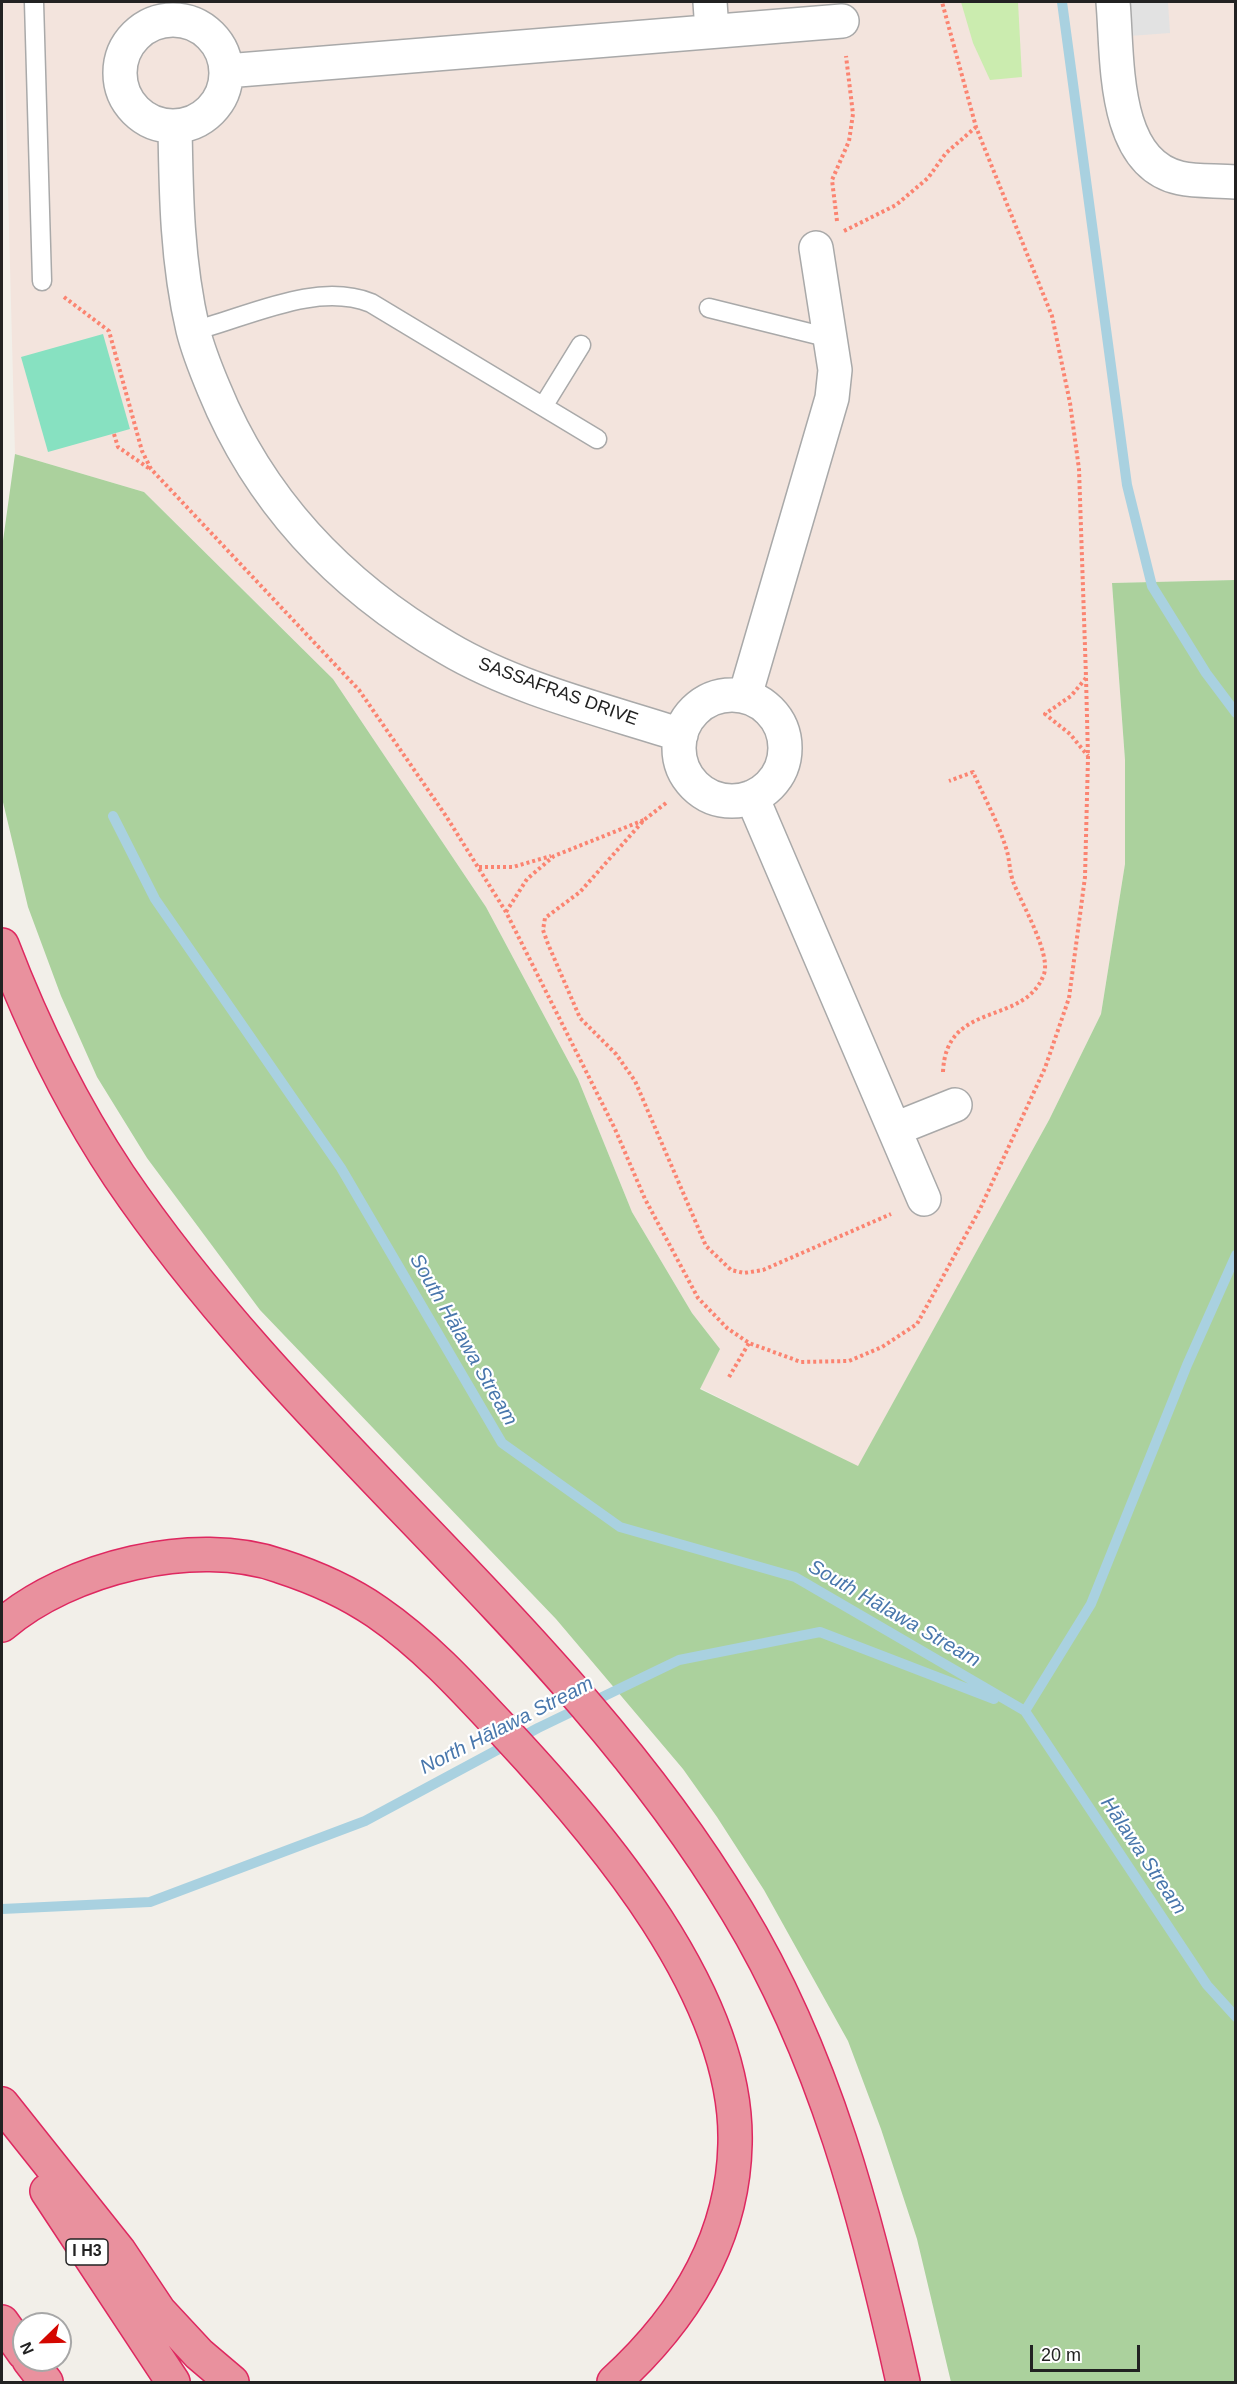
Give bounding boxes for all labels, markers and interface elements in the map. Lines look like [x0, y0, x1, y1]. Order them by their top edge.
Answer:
street label: SASSAFRAS DRIVE [475, 653, 641, 731]
water label: South Hālawa Stream [404, 1250, 522, 1430]
water label: South Hālawa Stream [804, 1555, 984, 1673]
water label: North Hālawa Stream [416, 1672, 598, 1780]
water label: Hālawa Stream [1095, 1793, 1191, 1919]
road number: I H3 [66, 2239, 108, 2265]
north arrow [12, 2312, 72, 2372]
scale bar [1033, 2333, 1142, 2371]
text: N [17, 2340, 37, 2357]
text: 20 m [1041, 2345, 1081, 2365]

